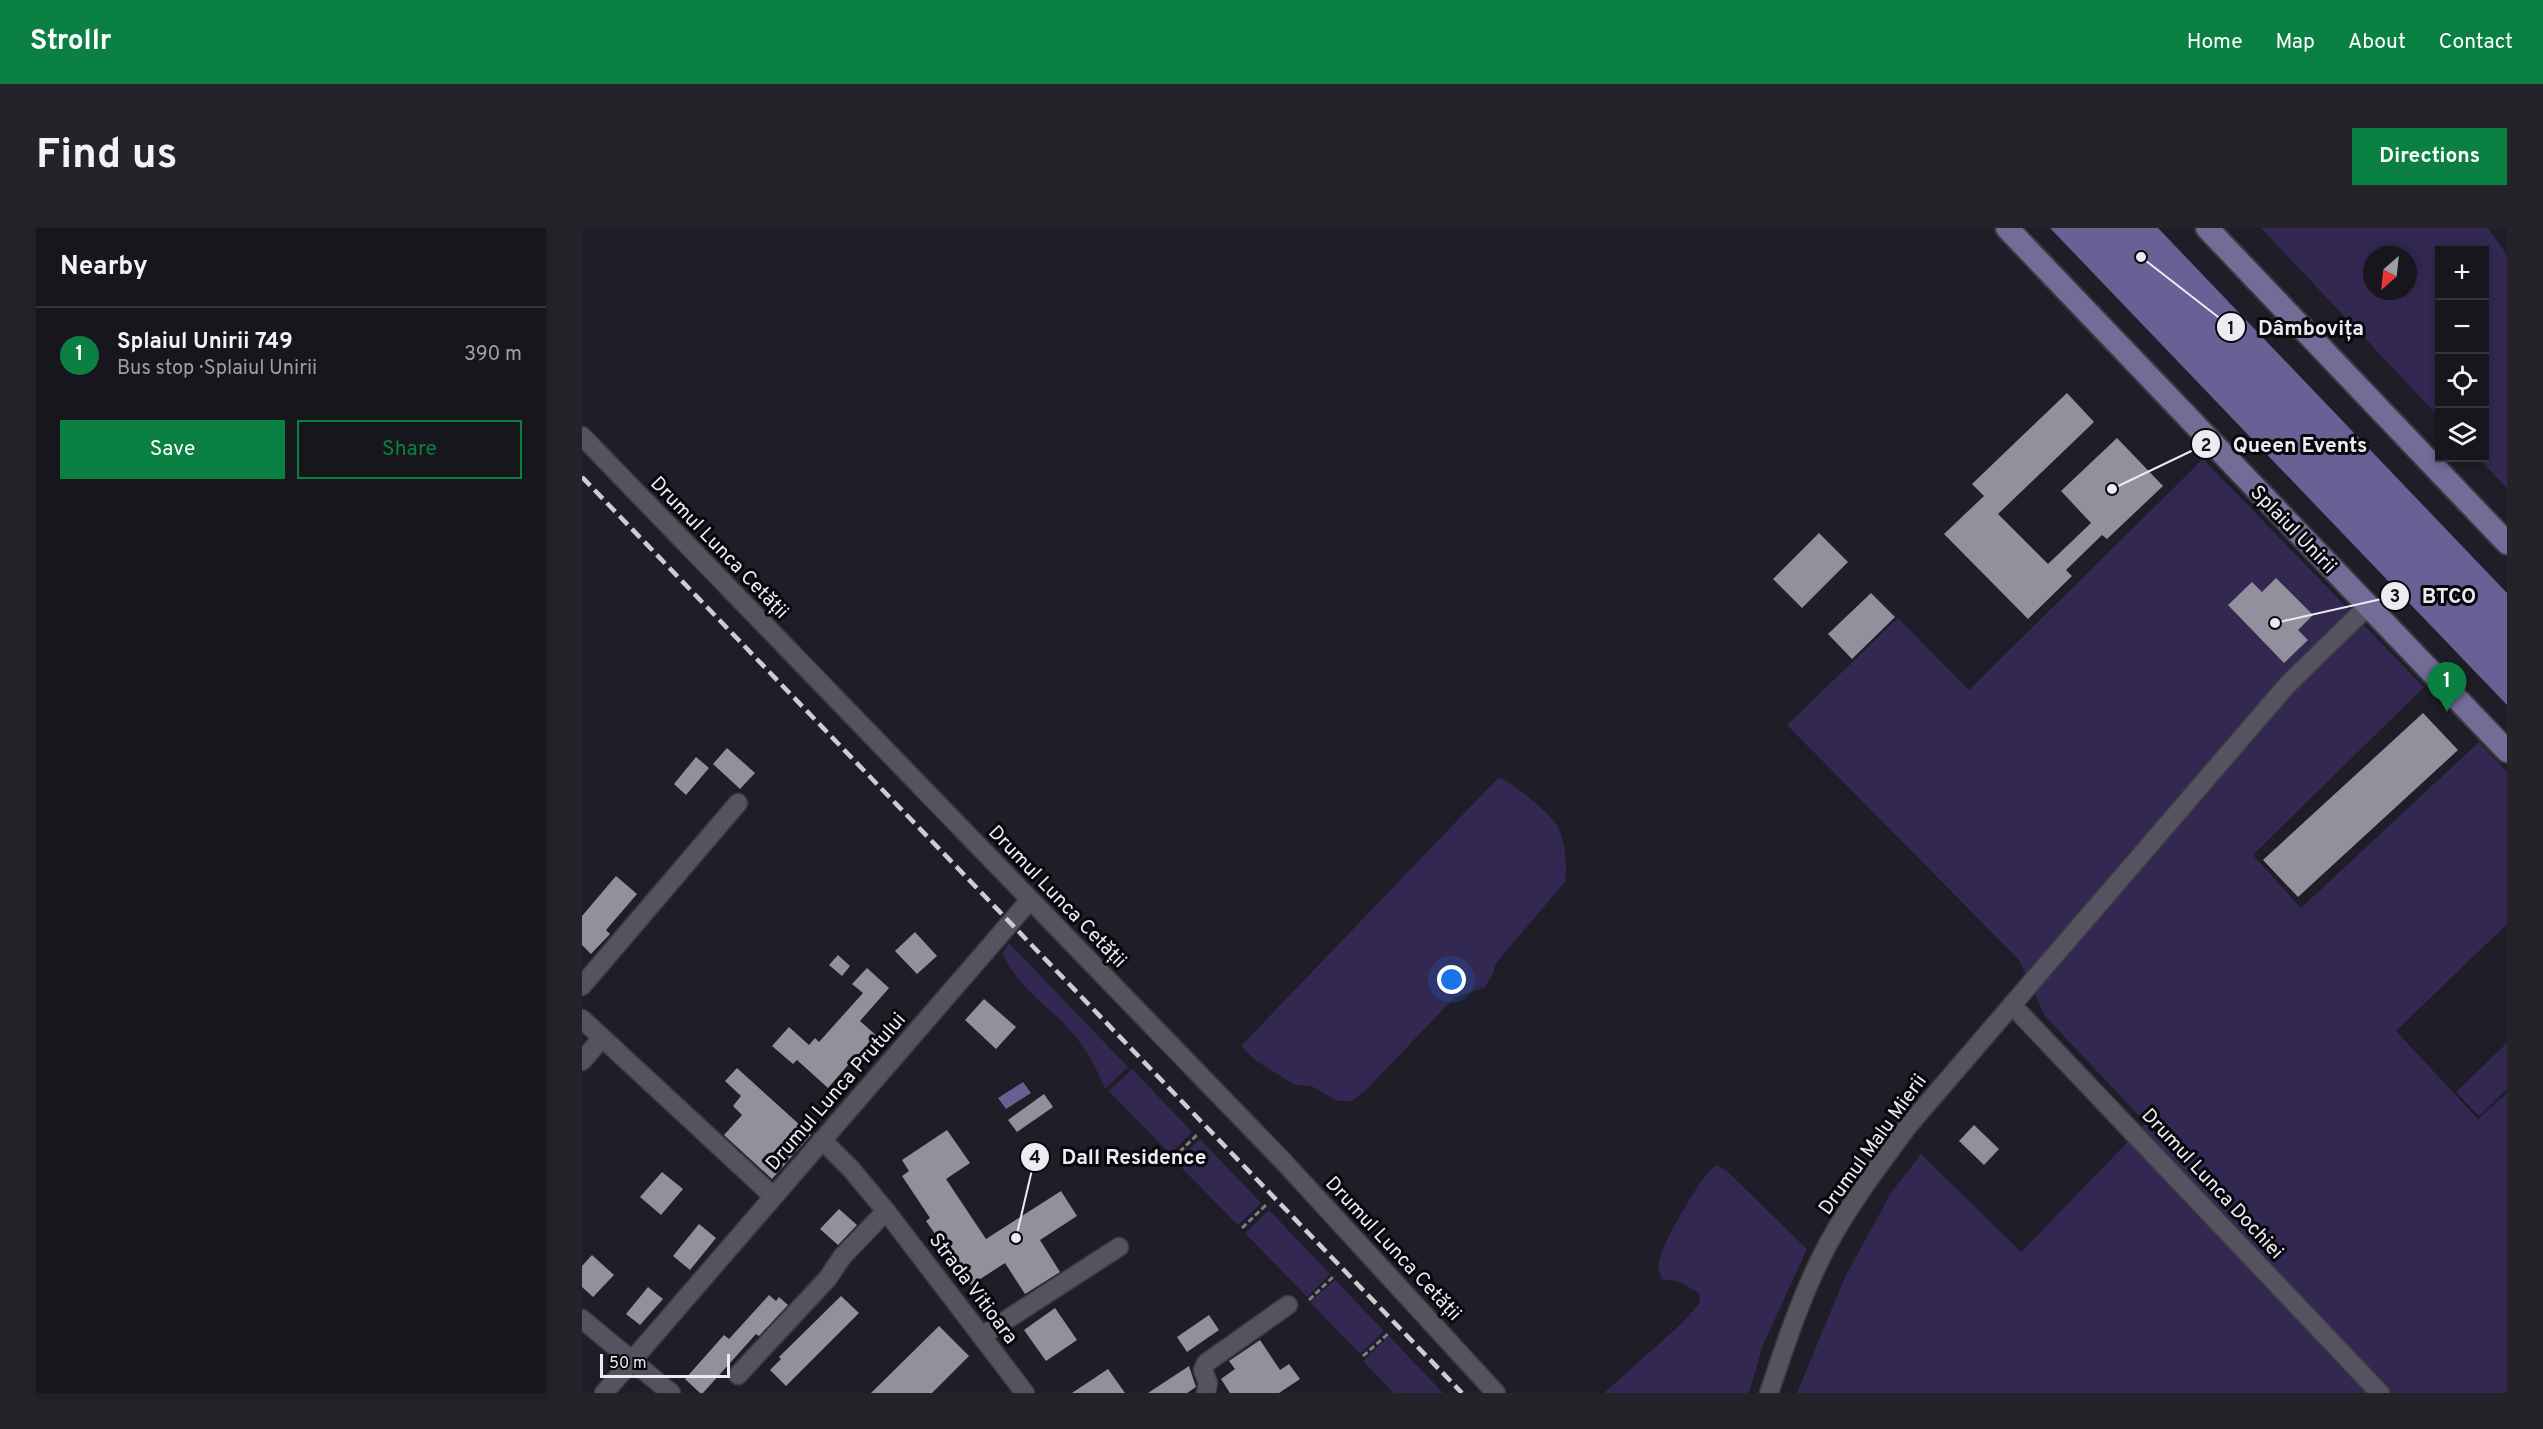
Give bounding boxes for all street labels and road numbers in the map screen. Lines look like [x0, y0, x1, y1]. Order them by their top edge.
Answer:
street label: Drumul Lunca Cetății [644, 471, 793, 625]
street label: Splaiul Unirii [2244, 481, 2341, 580]
street label: Drumul Lunca Cetății [982, 820, 1131, 974]
street label: Drumul Lunca Prutului [761, 1008, 912, 1177]
street label: Drumul Malu Mierii [1814, 1070, 1934, 1221]
street label: Drumul Lunca Dochiei [2135, 1103, 2288, 1265]
street label: Drumul Lunca Cetății [1319, 1171, 1466, 1327]
street label: Strada Vitioara [922, 1228, 1023, 1350]

